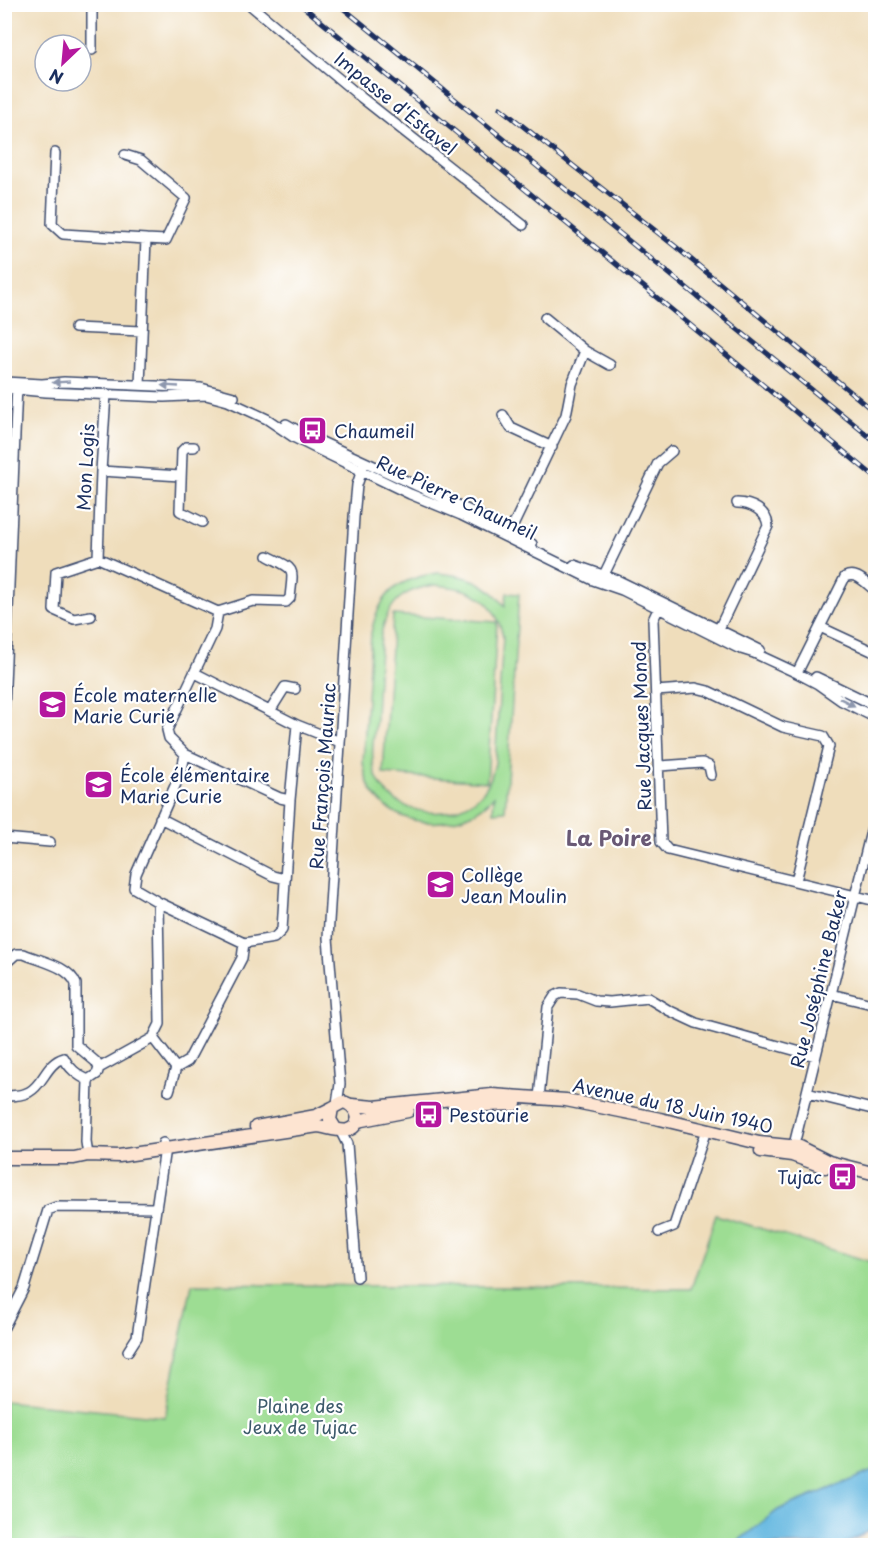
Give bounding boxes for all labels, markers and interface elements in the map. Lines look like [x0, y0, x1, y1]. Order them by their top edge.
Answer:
north arrow [33, 33, 93, 93]
street label: Impasse d'Estavel [329, 45, 463, 161]
text: N [45, 64, 67, 91]
one-way arrow [51, 378, 70, 387]
one-way arrow [160, 382, 179, 391]
bus stop icon: Chaumeil [297, 414, 329, 446]
place label: Chaumeil [334, 417, 415, 444]
street label: Mon Logis [69, 423, 101, 511]
street label: Rue Pierre Chaumeil [372, 448, 542, 546]
street label: Rue Jacques Monod [625, 641, 657, 811]
place label: École maternelle Marie Curie [73, 681, 218, 729]
street label: Rue François Mauriac [302, 682, 342, 870]
school or university icon: École maternelle Marie Curie [36, 688, 68, 720]
one-way arrow [839, 698, 856, 707]
place label: École élémentaire Marie Curie [120, 761, 270, 809]
school or university icon: École élémentaire Marie Curie [83, 768, 115, 800]
district label: La Poire [566, 821, 652, 853]
place label: Collège Jean Moulin [461, 861, 567, 909]
school or university icon: Collège Jean Moulin [424, 868, 456, 900]
street label: Rue Joséphine Baker [783, 887, 853, 1071]
street label: Avenue du 18 Juin 1940 [571, 1071, 775, 1139]
bus stop icon: Pestourie [412, 1098, 444, 1130]
place label: Pestourie [449, 1101, 529, 1128]
bus stop icon: Tujac [827, 1160, 859, 1192]
place label: Tujac [777, 1163, 822, 1190]
park label: Plaine des Jeux de Tujac [243, 1392, 357, 1440]

